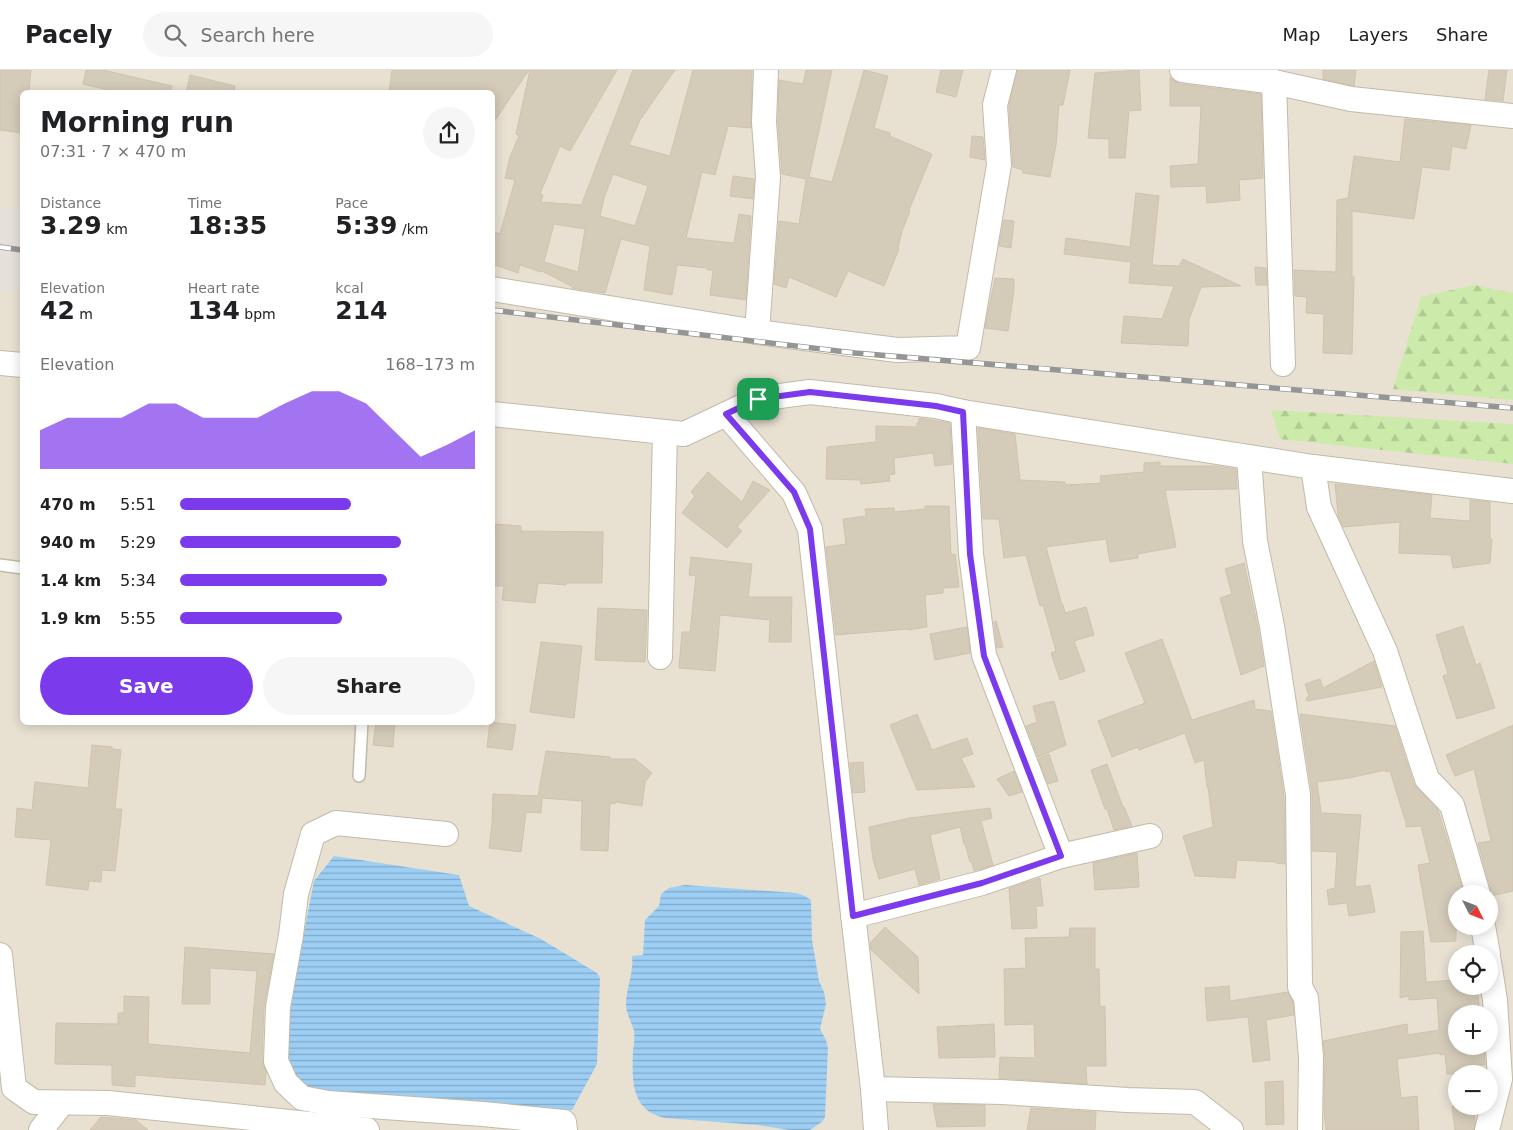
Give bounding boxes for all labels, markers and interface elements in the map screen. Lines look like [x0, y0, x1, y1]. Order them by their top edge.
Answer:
search box [143, 12, 493, 57]
text: Pacely [25, 21, 113, 49]
icon: search [161, 21, 189, 49]
text: Search here [201, 24, 315, 46]
text: Map [1282, 24, 1320, 45]
text: Layers [1348, 24, 1408, 45]
text: Share [1436, 24, 1488, 45]
text: Morning run [40, 106, 234, 139]
button: share [423, 107, 475, 159]
text: 07:31 · 7 × 470 m [40, 142, 186, 161]
text: Distance [40, 195, 101, 211]
text: Time [188, 195, 222, 211]
text: Pace [335, 195, 368, 211]
text: 3.29 [40, 211, 102, 240]
text: 18:35 [188, 211, 267, 240]
text: 5:39 [335, 211, 398, 240]
text: km [102, 221, 128, 237]
text: /km [398, 221, 428, 237]
text: Elevation [40, 280, 105, 296]
text: Heart rate [188, 280, 260, 296]
text: kcal [335, 280, 364, 296]
text: 42 [40, 296, 75, 325]
text: 134 [188, 296, 240, 325]
text: 214 [335, 296, 388, 325]
text: m [75, 306, 93, 322]
text: bpm [240, 306, 276, 322]
text: Elevation [40, 355, 114, 374]
text: 168–173 m [385, 355, 475, 374]
pin [737, 378, 779, 420]
icon: arrive [744, 385, 772, 413]
text: 470 m [40, 495, 96, 514]
text: 5:51 [120, 495, 156, 514]
text: 940 m [40, 533, 96, 552]
text: 5:29 [120, 533, 156, 552]
text: 1.4 km [40, 571, 101, 590]
text: 5:34 [120, 571, 156, 590]
text: 1.9 km [40, 609, 101, 628]
text: 5:55 [120, 609, 156, 628]
button: Save [40, 657, 253, 715]
button: Share [263, 657, 475, 715]
north arrow [1448, 885, 1498, 935]
map controls [1448, 885, 1498, 1115]
button: locate [1448, 945, 1498, 995]
button: + [1448, 1005, 1498, 1055]
button: − [1448, 1065, 1498, 1115]

